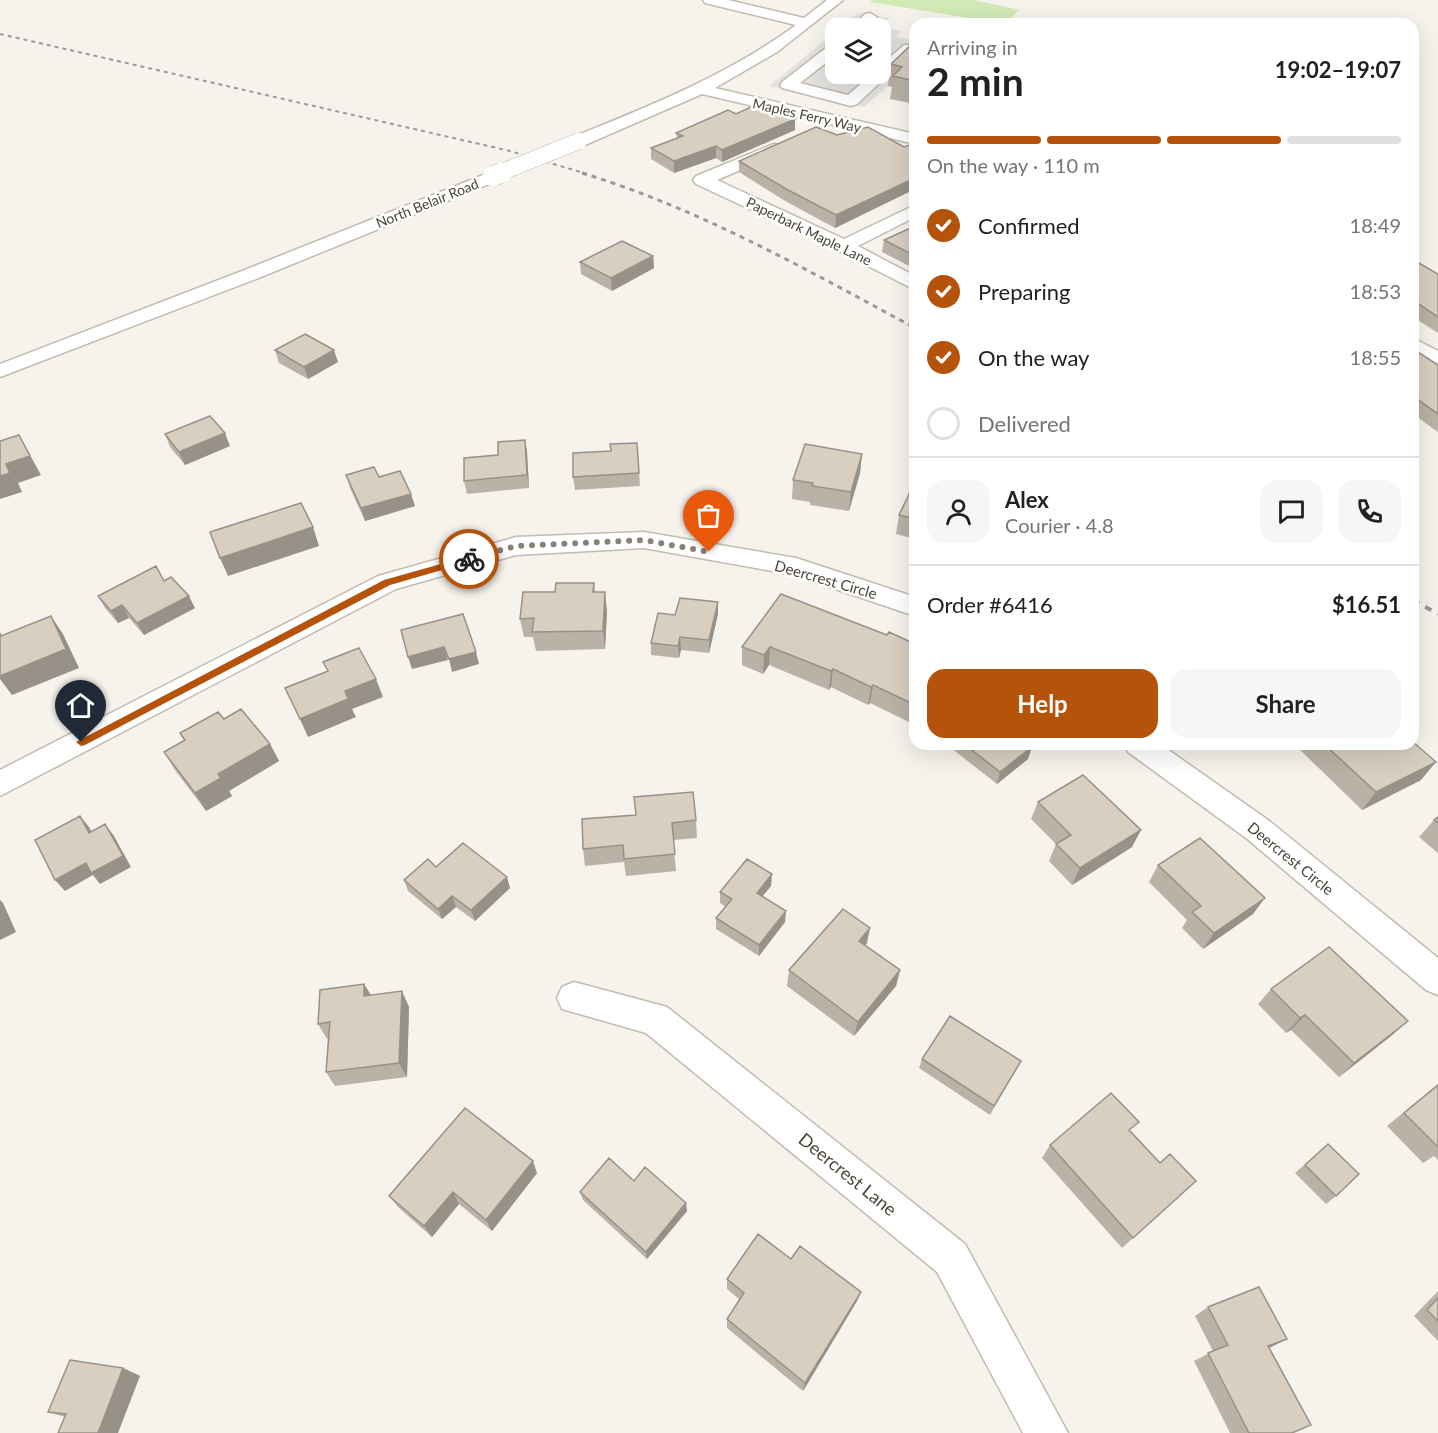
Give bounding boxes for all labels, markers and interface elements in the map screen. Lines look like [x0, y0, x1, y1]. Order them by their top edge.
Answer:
map controls [825, 18, 891, 84]
button: layers [825, 18, 891, 84]
text: Arriving in [927, 35, 1018, 59]
text: 19:02–19:07 [1275, 56, 1401, 83]
text: 2 min [927, 58, 1024, 104]
street label: Maples Ferry Way [751, 94, 864, 136]
text: On the way · 110 m [927, 153, 1100, 177]
street label: North Belair Road [373, 175, 481, 231]
street label: Paperbark Maple Lane [744, 193, 874, 269]
icon: check [927, 209, 960, 242]
text: Confirmed [978, 212, 1080, 239]
text: 18:49 [1350, 213, 1401, 237]
icon: check [927, 275, 960, 308]
text: Preparing [978, 278, 1070, 305]
text: 18:53 [1350, 279, 1401, 303]
icon: check [927, 341, 960, 374]
text: On the way [978, 344, 1089, 371]
text: 18:55 [1350, 345, 1401, 369]
text: Delivered [978, 410, 1071, 437]
button: person [927, 480, 990, 543]
button: chat [1260, 480, 1323, 543]
button: phone [1338, 480, 1401, 543]
text: Alex [1005, 486, 1049, 513]
pin [683, 490, 734, 552]
icon: bag [692, 499, 725, 532]
text: Courier · 4.8 [1005, 513, 1114, 537]
courier [439, 529, 499, 589]
icon: bike [453, 543, 486, 576]
street label: Deercrest Circle [773, 556, 879, 602]
text: Order #6416 [927, 591, 1053, 618]
text: $16.51 [1332, 591, 1401, 618]
button: Help [927, 669, 1158, 738]
button: Share [1170, 669, 1401, 738]
pin [55, 680, 106, 742]
icon: home [64, 689, 97, 722]
street label: Deercrest Circle [1244, 818, 1338, 898]
street label: Deercrest Lane [795, 1128, 901, 1220]

